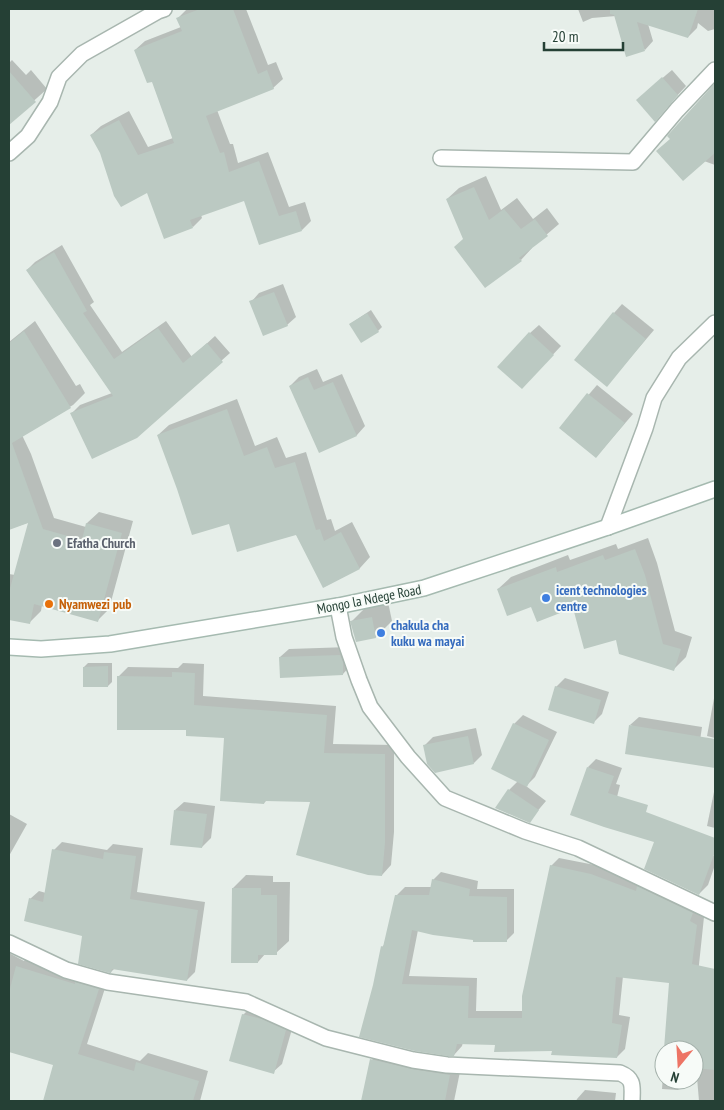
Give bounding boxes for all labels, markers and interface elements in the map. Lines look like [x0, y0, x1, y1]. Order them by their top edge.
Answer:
scale bar [544, 20, 623, 52]
text: 20 m [552, 27, 578, 46]
place label: Efatha Church [67, 534, 136, 552]
marker: Efatha Church [51, 537, 63, 549]
street label: Mongo la Ndege Road [315, 580, 423, 618]
place label: icent technologies centre [556, 581, 647, 615]
marker: icent technologies centre [540, 592, 552, 604]
place label: Nyamwezi pub [59, 595, 132, 613]
marker: Nyamwezi pub [43, 598, 55, 610]
place label: chakula cha kuku wa mayai [391, 616, 464, 650]
marker: chakula cha kuku wa mayai [375, 627, 387, 639]
north arrow [654, 1040, 704, 1090]
text: N [669, 1068, 681, 1087]

